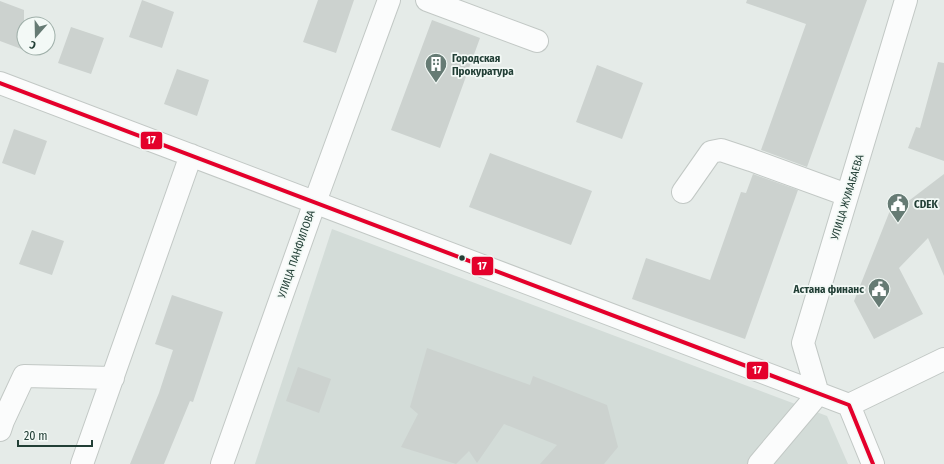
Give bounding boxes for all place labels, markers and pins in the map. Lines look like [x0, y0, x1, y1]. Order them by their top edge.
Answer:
building icon: Городская Прокуратура [423, 51, 449, 84]
place label: Городская Прокуратура [452, 52, 514, 78]
public building icon: CDEK [885, 191, 911, 224]
place label: CDEK [914, 198, 939, 211]
unlabelled marker [457, 253, 467, 263]
public building icon: Астана финанс [866, 276, 892, 309]
place label: Астана финанс [793, 283, 864, 296]

